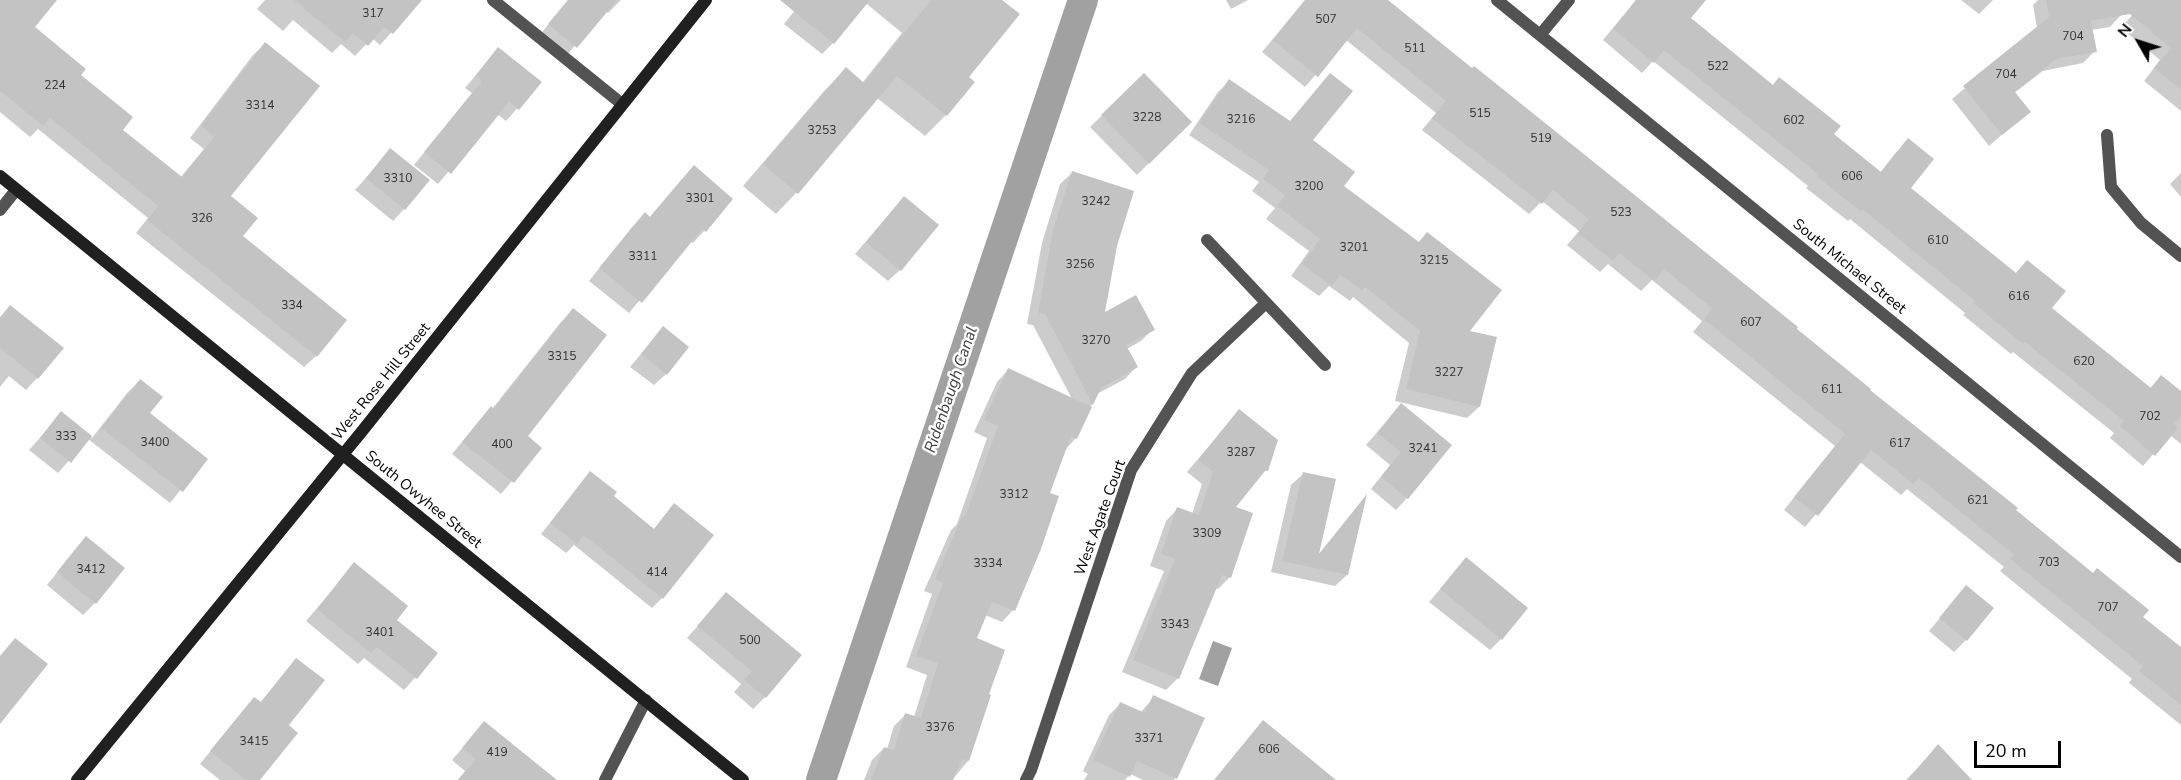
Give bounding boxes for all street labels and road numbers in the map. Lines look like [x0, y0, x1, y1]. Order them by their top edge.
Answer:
street label: South Michael Street [1789, 216, 1909, 318]
street label: West Rose Hill Street [329, 320, 435, 444]
street label: South Owyhee Street [361, 447, 485, 553]
street label: West Agate Court [1072, 458, 1130, 578]

